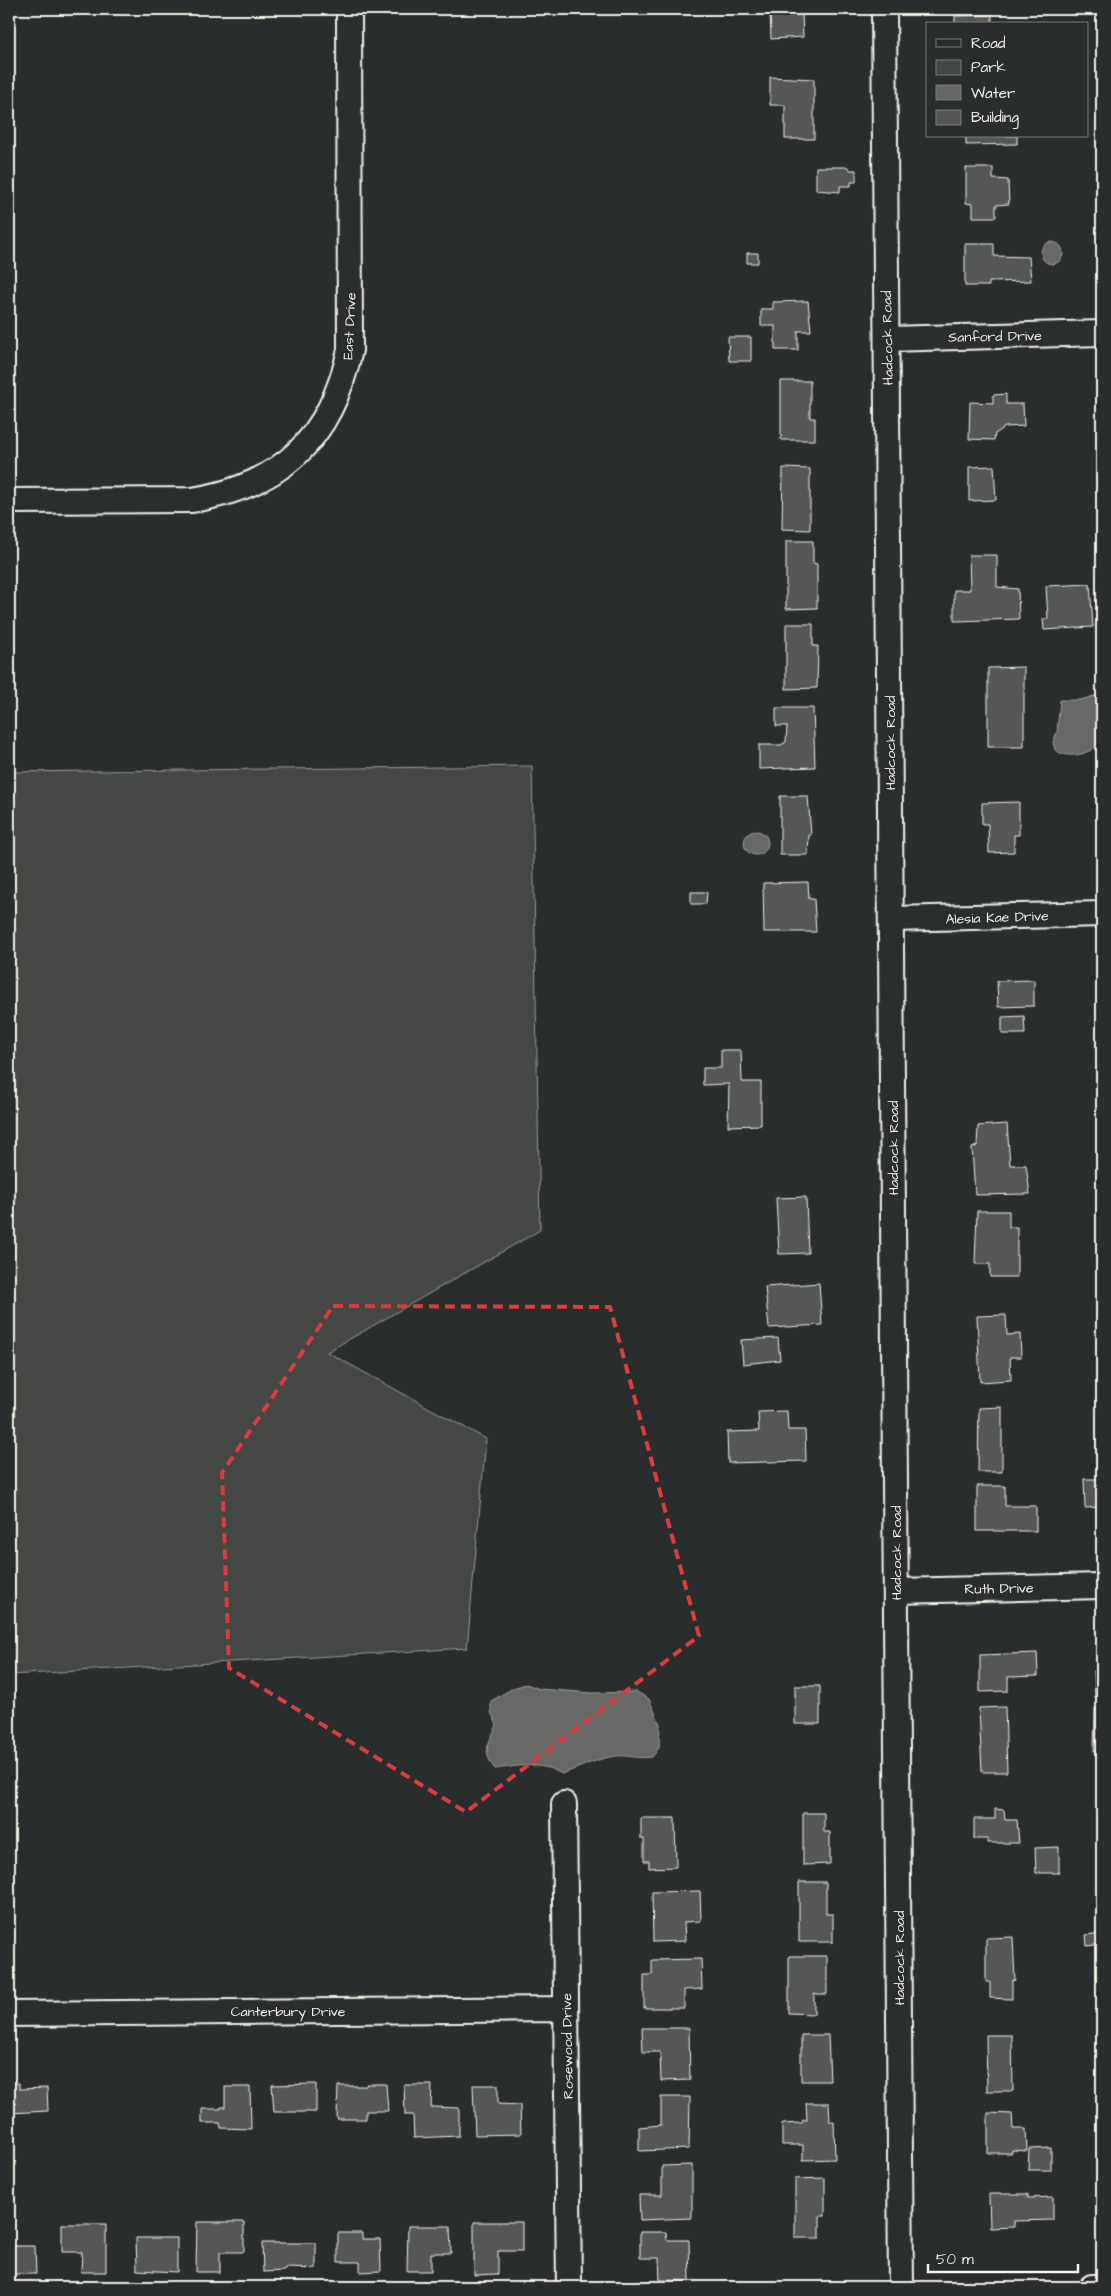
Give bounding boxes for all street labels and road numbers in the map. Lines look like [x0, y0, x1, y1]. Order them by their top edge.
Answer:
street label: Hadcock Road [877, 290, 899, 386]
street label: East Drive [338, 291, 362, 360]
street label: Sanford Drive [948, 326, 1042, 348]
street label: Hadcock Road [881, 696, 901, 790]
street label: Alesia Kae Drive [945, 906, 1049, 930]
street label: Hadcock Road [884, 1101, 904, 1195]
street label: Hadcock Road [887, 1506, 907, 1600]
street label: Ruth Drive [964, 1578, 1034, 1600]
street label: Hadcock Road [890, 1911, 910, 2005]
street label: Rosewood Drive [557, 1992, 579, 2099]
street label: Canterbury Drive [231, 2002, 346, 2022]

